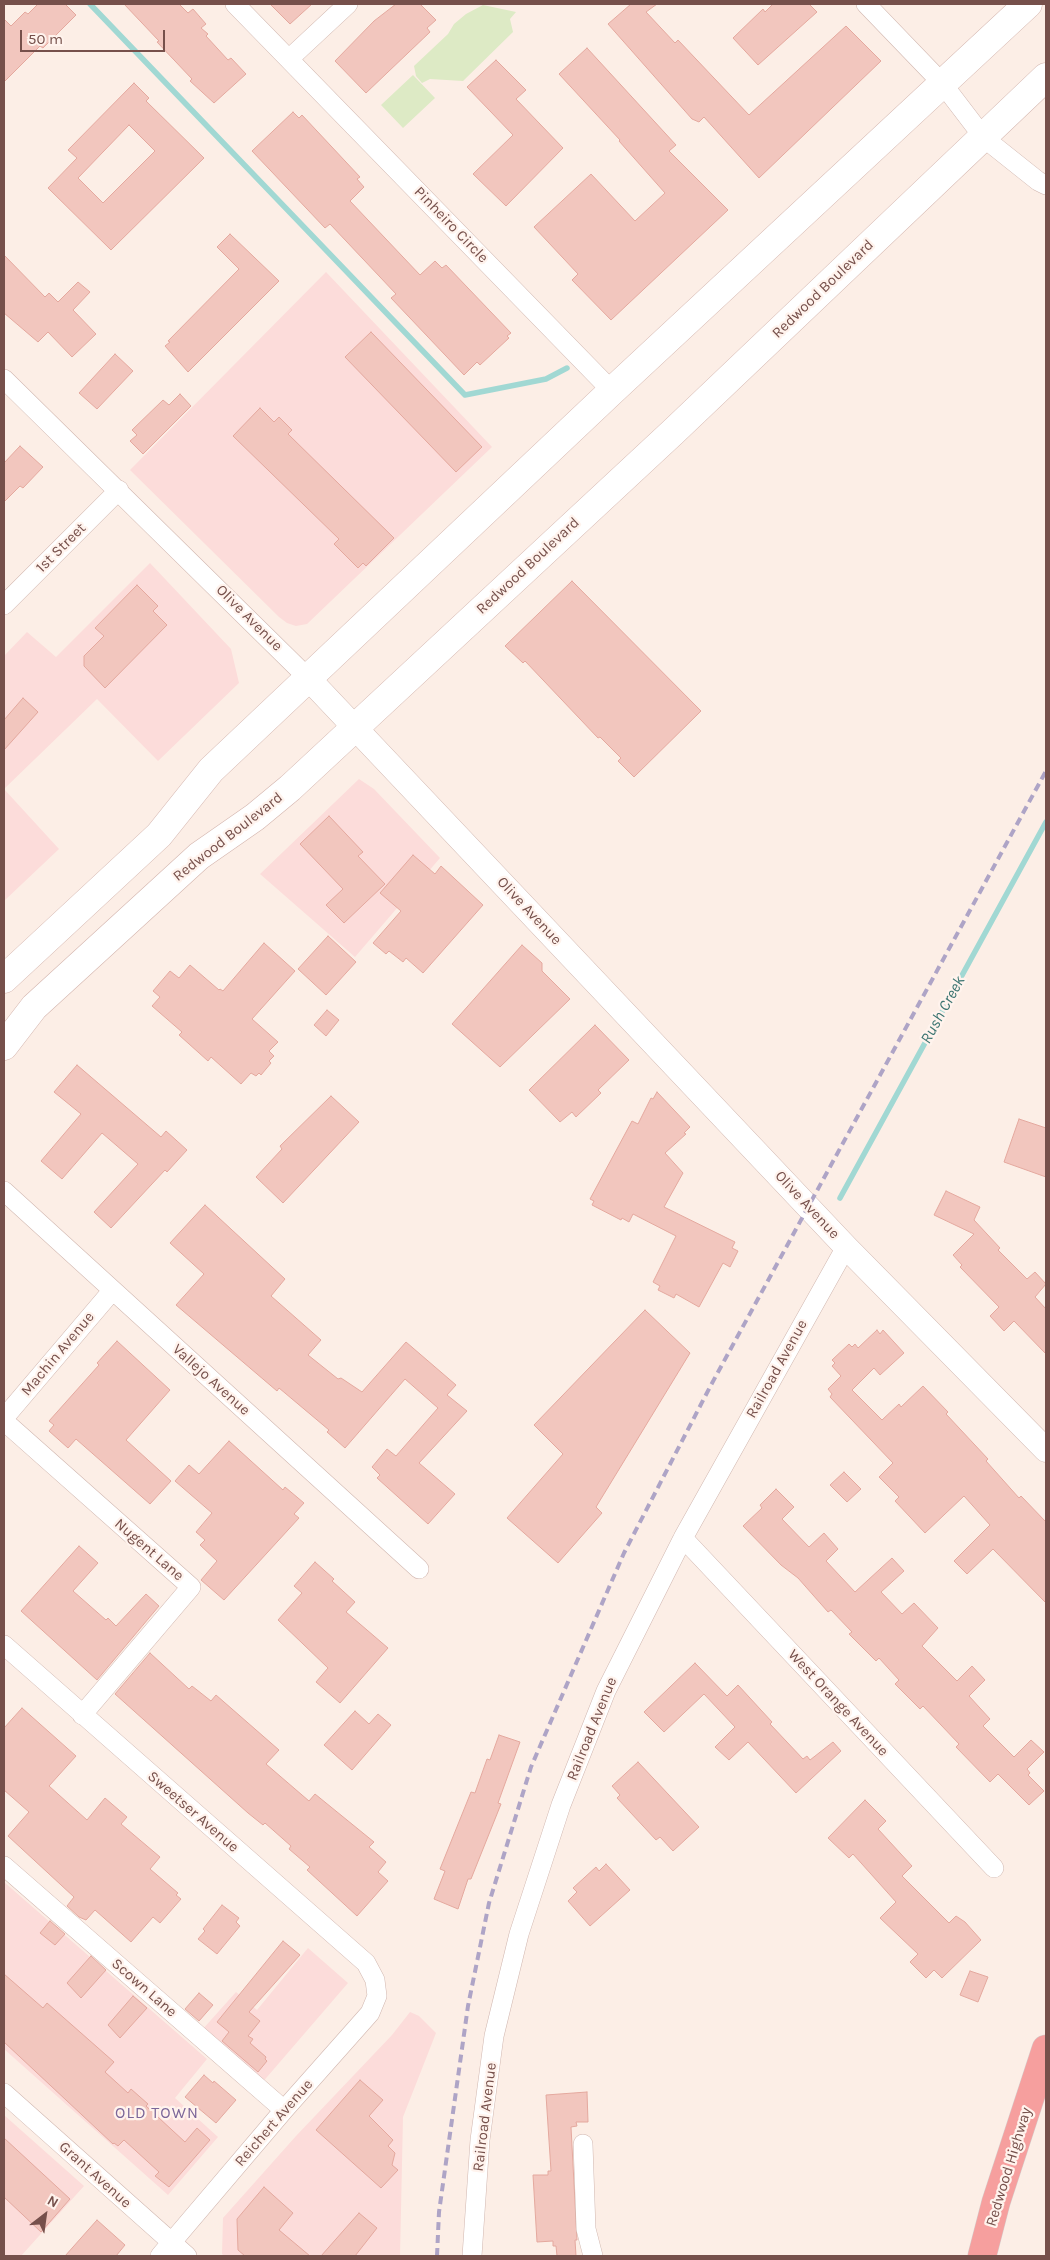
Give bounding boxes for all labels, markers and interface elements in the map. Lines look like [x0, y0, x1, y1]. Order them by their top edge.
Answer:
scale bar [22, 20, 168, 52]
text: 50 m [28, 30, 63, 48]
street label: Pinheiro Circle [410, 183, 492, 267]
street label: Redwood Boulevard [769, 236, 877, 342]
street label: Redwood Boulevard [473, 514, 583, 618]
street label: 1st Street [32, 519, 90, 577]
street label: Olive Avenue [212, 581, 286, 655]
street label: Redwood Boulevard [170, 789, 286, 885]
street label: Olive Avenue [493, 873, 565, 949]
water label: Rush Creek [917, 973, 969, 1047]
street label: Olive Avenue [771, 1167, 843, 1243]
street label: Machin Avenue [18, 1308, 98, 1400]
street label: Railroad Avenue [743, 1317, 811, 1421]
street label: Vallejo Avenue [169, 1340, 253, 1420]
street label: Nugent Lane [111, 1515, 187, 1585]
street label: West Orange Avenue [784, 1646, 892, 1760]
street label: Railroad Avenue [563, 1675, 621, 1783]
street label: Sweetser Avenue [144, 1768, 242, 1856]
street label: Scown Lane [108, 1955, 180, 2021]
street label: Railroad Avenue [469, 2061, 501, 2173]
street label: Reichert Avenue [231, 2076, 317, 2170]
district label: OLD TOWN [114, 2103, 200, 2123]
street label: Redwood Highway [982, 2105, 1036, 2229]
street label: Grant Avenue [55, 2138, 135, 2212]
north arrow [20, 2190, 70, 2240]
text: N [44, 2192, 61, 2211]

